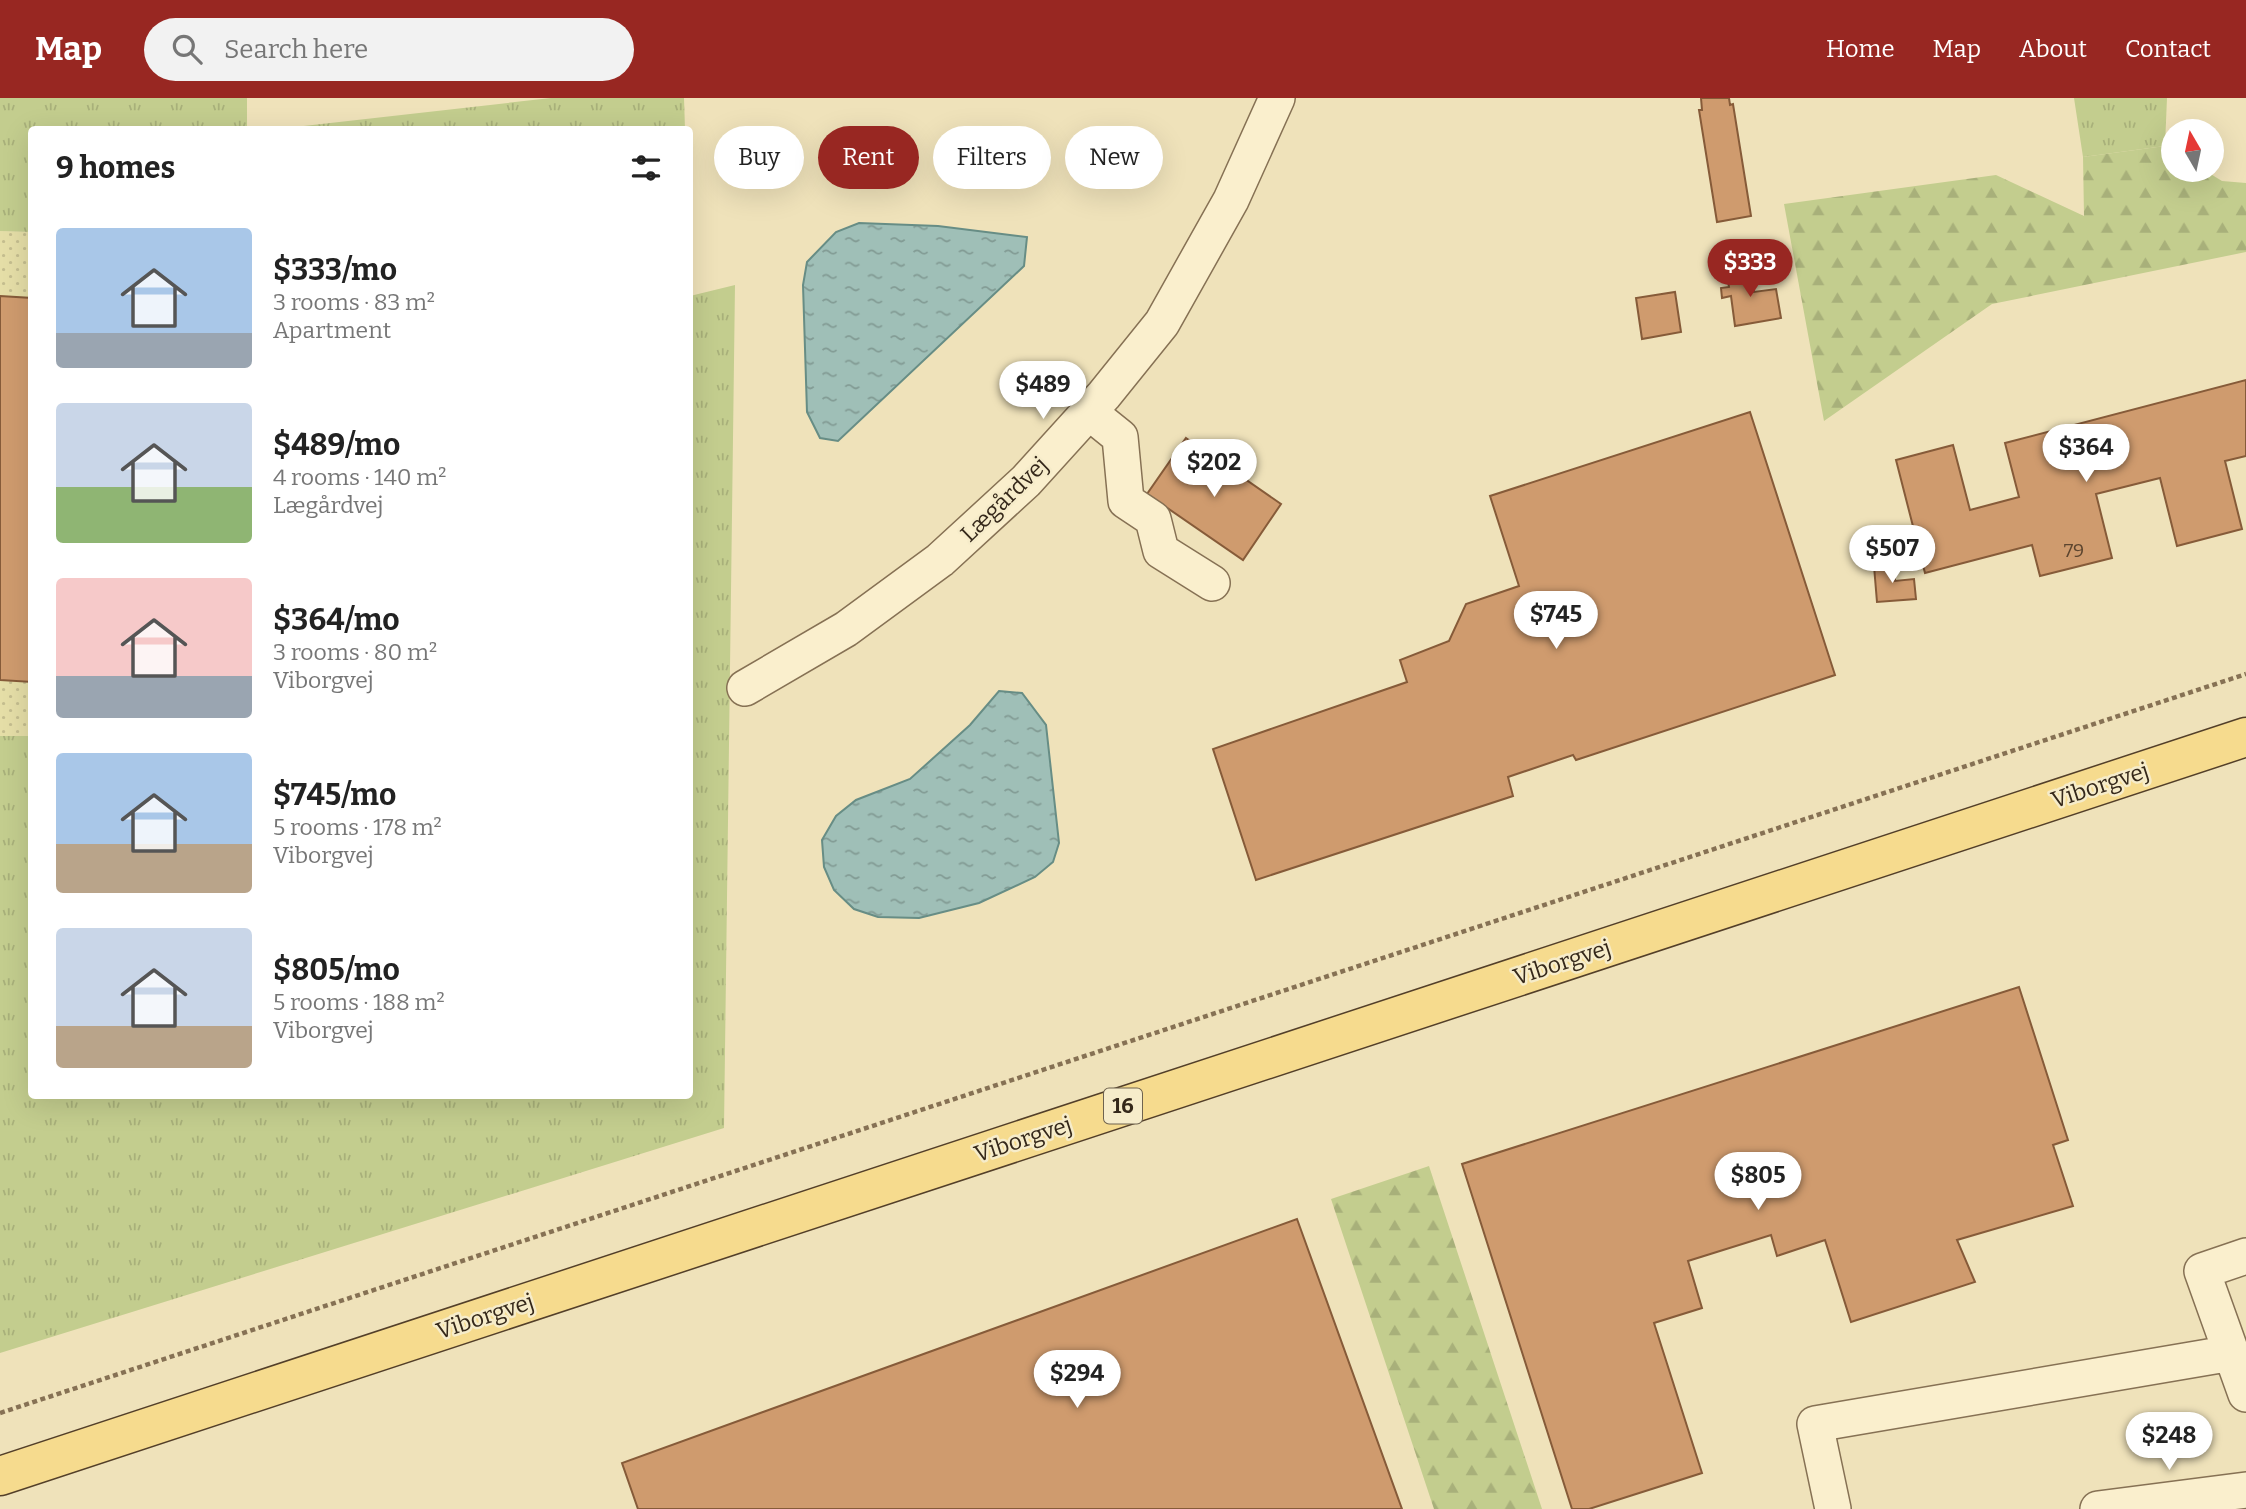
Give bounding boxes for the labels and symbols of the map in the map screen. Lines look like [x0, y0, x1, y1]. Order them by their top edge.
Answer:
north arrow [2161, 119, 2224, 182]
pin: $333 [1709, 240, 1791, 299]
pin: $489 [1002, 362, 1084, 421]
pin: $364 [2045, 424, 2127, 484]
pin: $202 [1173, 440, 1255, 499]
street label: Lægårdvej [955, 451, 1053, 547]
pin: $507 [1851, 526, 1933, 585]
house number: 79 [2064, 539, 2084, 562]
pin: $745 [1515, 592, 1597, 651]
street label: Viborgvej [2048, 756, 2152, 814]
street label: Viborgvej [1510, 933, 1614, 991]
road number: 16 [1104, 1088, 1142, 1124]
street label: Viborgvej [971, 1110, 1075, 1168]
pin: $805 [1717, 1152, 1799, 1212]
street label: Viborgvej [433, 1287, 537, 1345]
pin: $294 [1036, 1350, 1118, 1410]
pin: $248 [2128, 1412, 2210, 1472]

